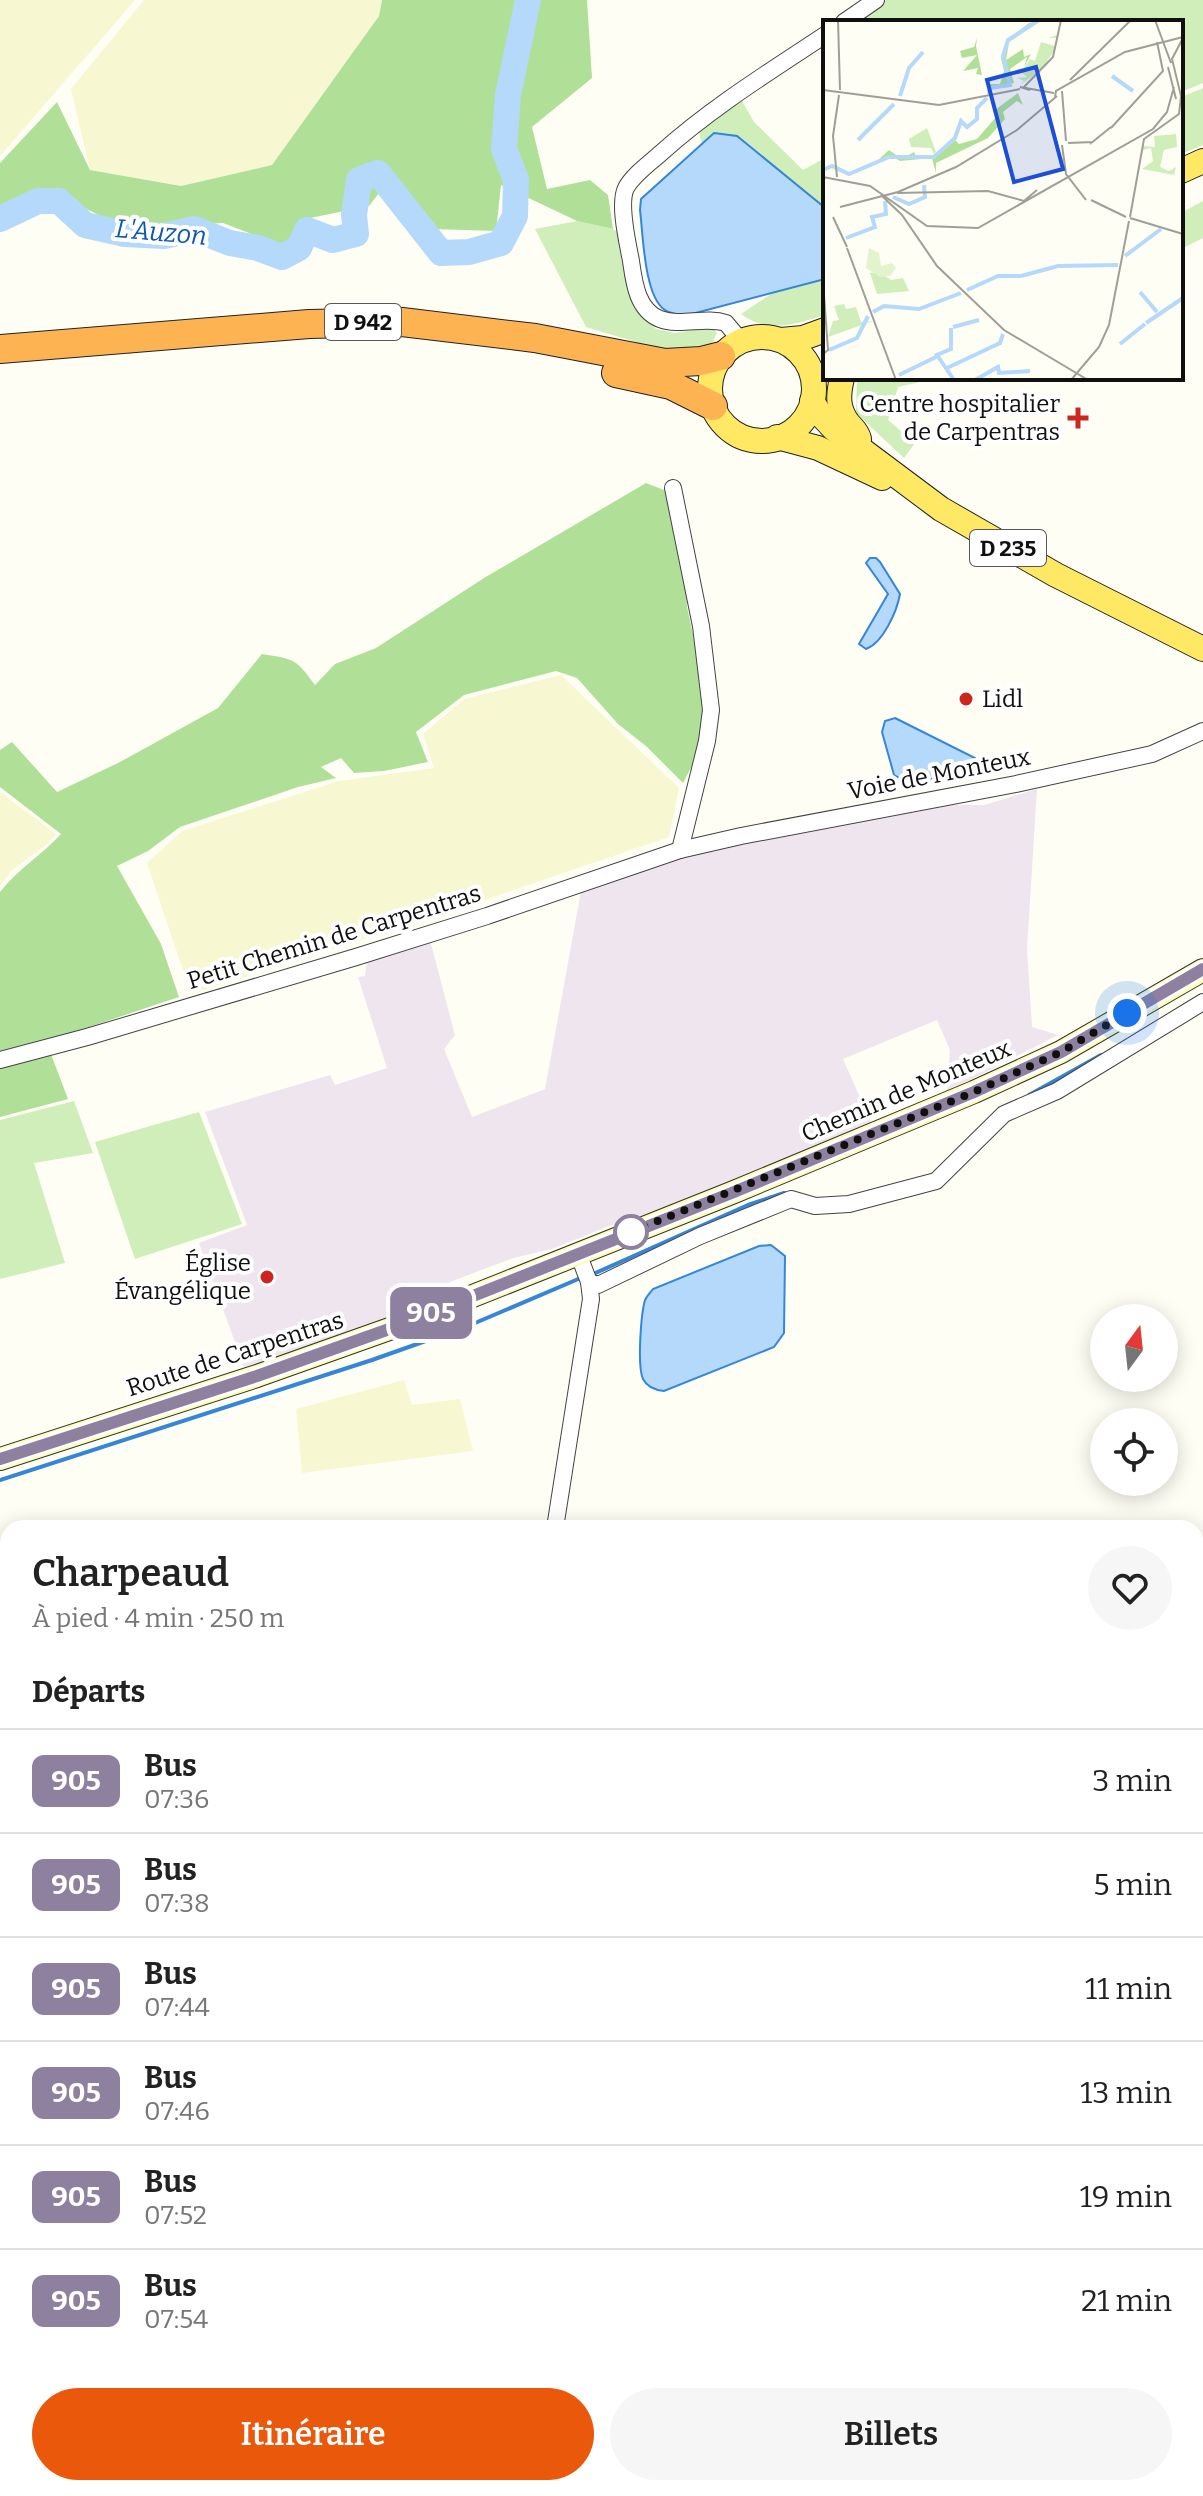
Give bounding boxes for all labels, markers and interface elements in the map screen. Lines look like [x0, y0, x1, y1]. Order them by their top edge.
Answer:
inset map [823, 20, 1183, 380]
water label: L'Auzon [114, 213, 208, 252]
road number: D 942 [325, 304, 401, 340]
place label: Centre hospitalier de Carpentras [859, 390, 1060, 446]
marker: Centre hospitalier de Carpentras [1067, 407, 1089, 429]
road number: D 235 [970, 530, 1046, 566]
place label: Lidl [982, 685, 1023, 713]
marker: Lidl [957, 690, 975, 708]
street label: Voie de Monteux [845, 743, 1033, 805]
street label: Petit Chemin de Carpentras [184, 879, 484, 995]
your location [1107, 993, 1147, 1033]
street label: Chemin de Monteux [797, 1034, 1015, 1148]
unlabelled marker [614, 1215, 648, 1249]
place label: Église Évangélique [114, 1248, 251, 1305]
marker: Église Évangélique [258, 1268, 276, 1286]
line badge: 905 [385, 1287, 477, 1339]
text: 905 [406, 1296, 456, 1329]
north arrow [1090, 1304, 1178, 1392]
map controls [1090, 1304, 1178, 1496]
street label: Route de Carpentras [123, 1306, 347, 1402]
button: locate [1090, 1408, 1178, 1496]
button: heart [1088, 1546, 1172, 1630]
text: Charpeaud [32, 1550, 229, 1596]
text: À pied · 4 min · 250 m [32, 1603, 284, 1634]
text: Départs [32, 1674, 145, 1710]
text: Bus [144, 1748, 197, 1784]
text: 3 min [1092, 1763, 1172, 1799]
text: 905 [51, 1764, 101, 1797]
text: 07:36 [144, 1784, 209, 1815]
text: Bus [144, 1852, 197, 1888]
text: 5 min [1093, 1867, 1172, 1903]
text: 905 [51, 1868, 101, 1901]
text: 07:38 [144, 1888, 210, 1919]
text: Bus [144, 1956, 197, 1992]
text: 11 min [1085, 1971, 1172, 2007]
text: 905 [51, 1972, 101, 2005]
text: 07:44 [144, 1992, 210, 2023]
text: Bus [144, 2060, 197, 2096]
text: 13 min [1080, 2075, 1172, 2111]
text: 905 [51, 2076, 101, 2109]
text: 07:46 [144, 2096, 210, 2127]
text: Bus [144, 2164, 197, 2200]
text: 19 min [1080, 2179, 1172, 2215]
text: 905 [51, 2180, 101, 2213]
text: 07:52 [144, 2200, 207, 2231]
text: Bus [144, 2268, 197, 2304]
text: 21 min [1081, 2283, 1172, 2319]
text: 905 [51, 2284, 101, 2317]
text: 07:54 [144, 2304, 208, 2335]
button: Itinéraire [32, 2388, 594, 2480]
button: Billets [610, 2388, 1172, 2480]

